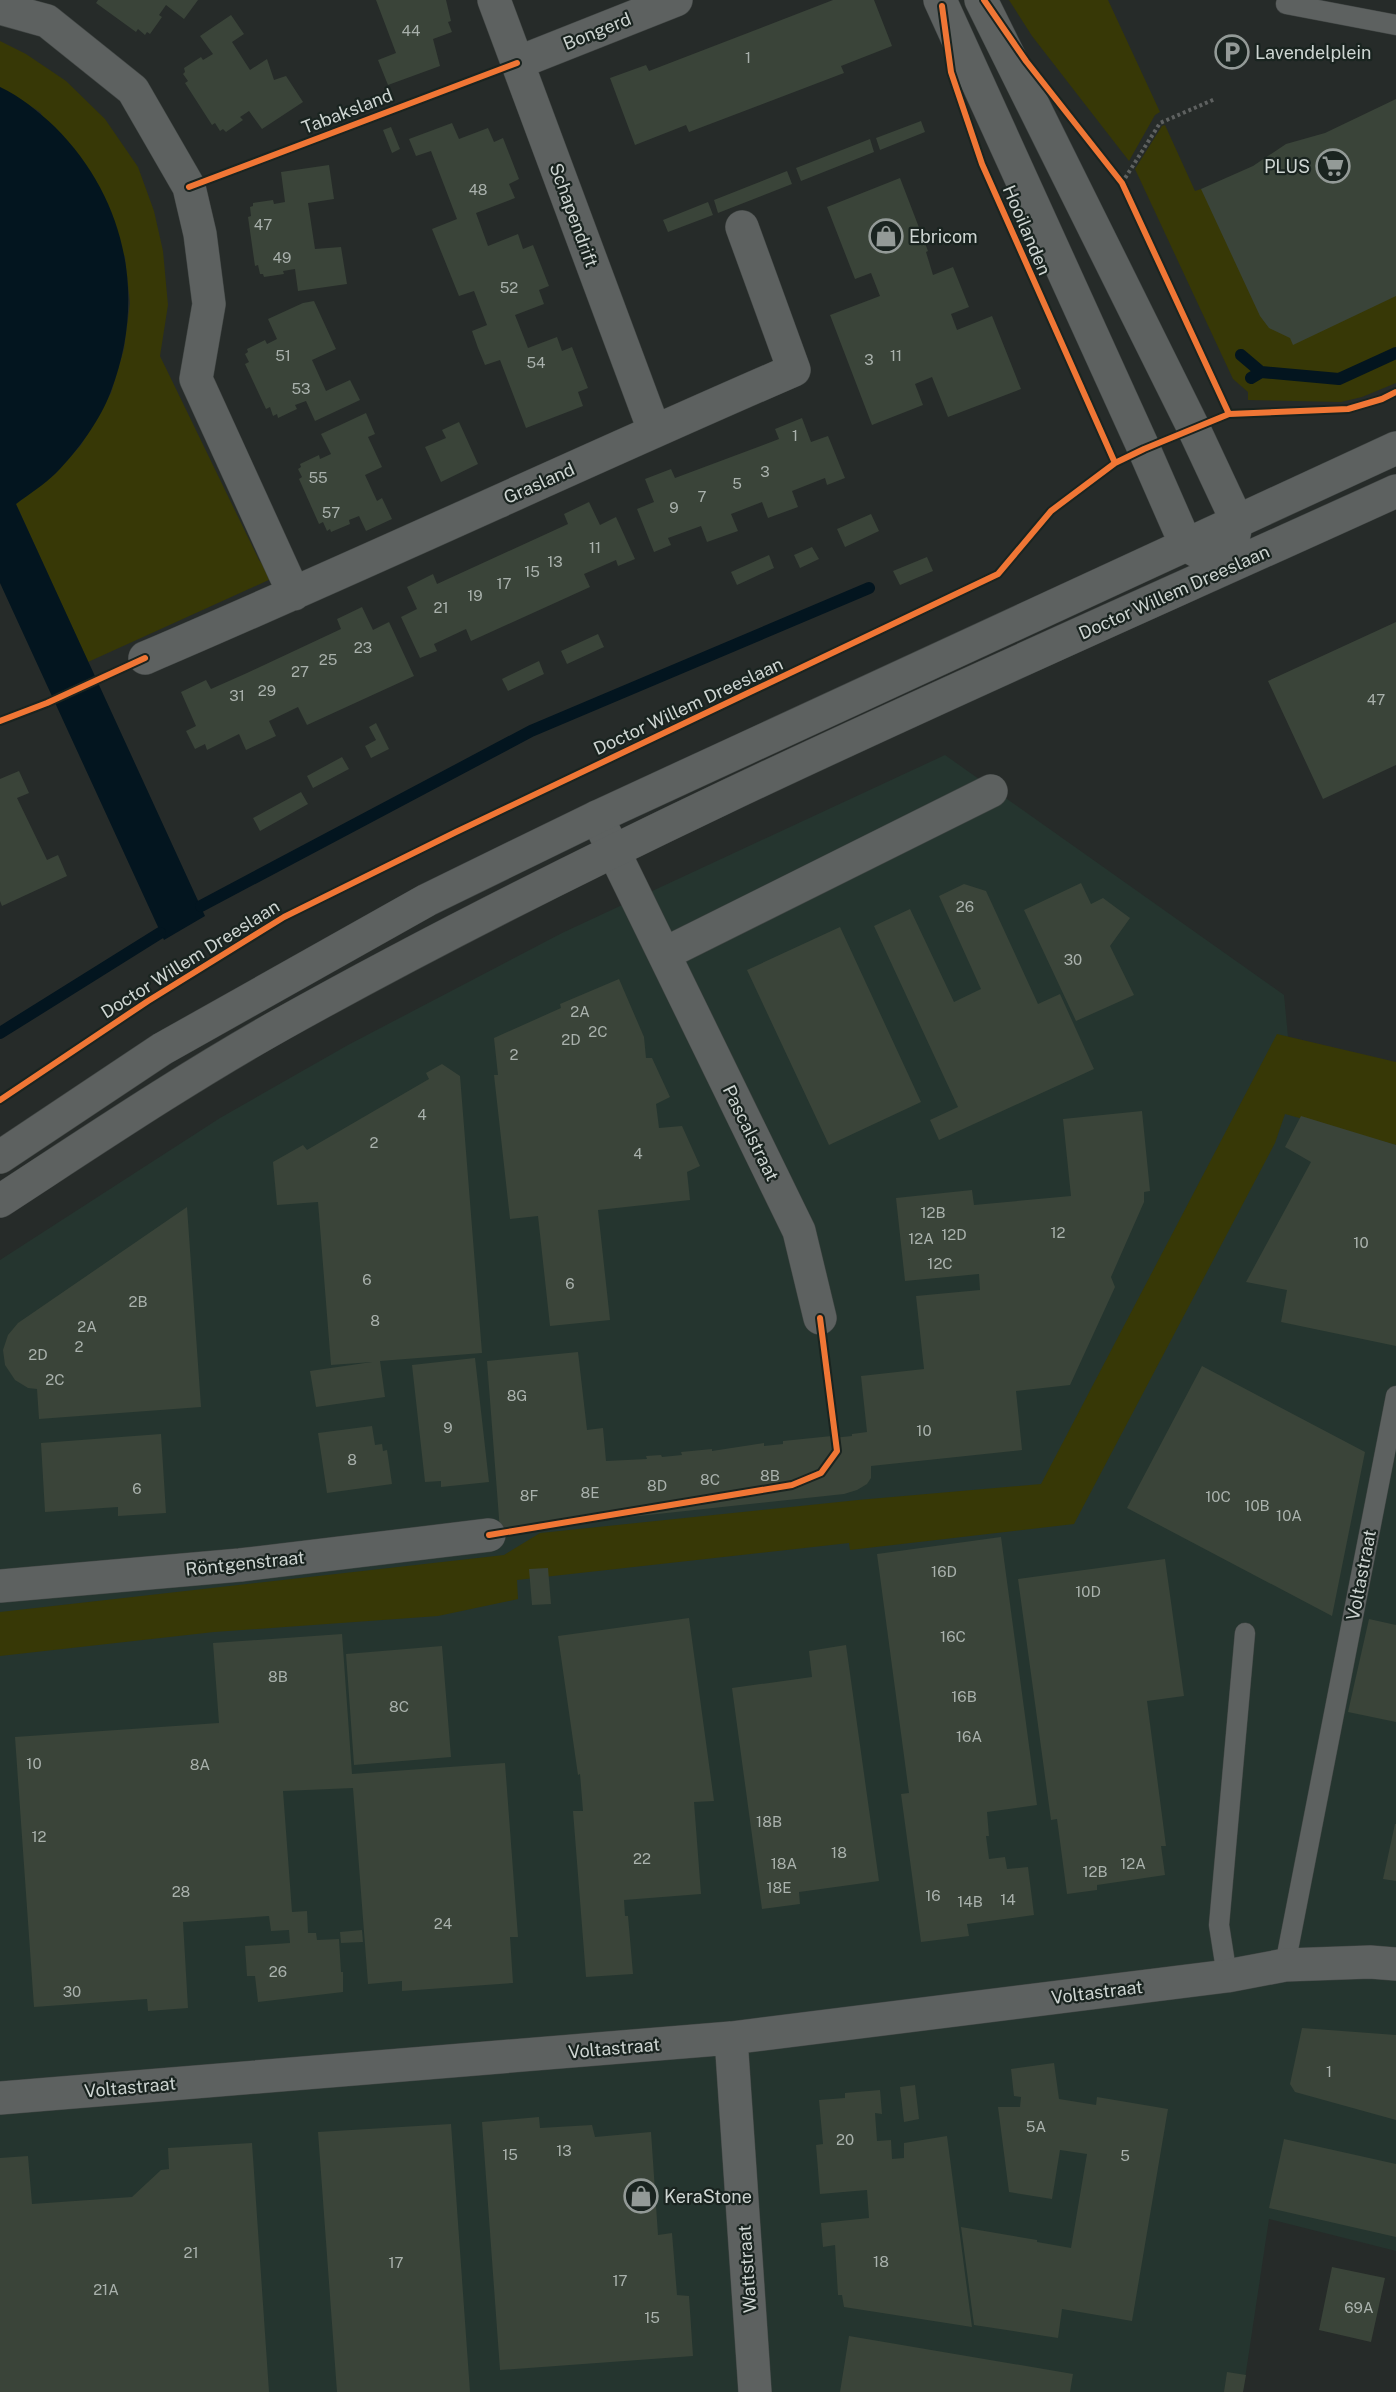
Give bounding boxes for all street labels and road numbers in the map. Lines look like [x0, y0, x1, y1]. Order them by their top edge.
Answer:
street label: Bongerd [560, 8, 634, 54]
street label: Tabaksland [299, 84, 395, 138]
street label: Schapendrift [545, 160, 603, 270]
street label: Hooilanden [999, 182, 1055, 278]
street label: Grasland [500, 458, 578, 508]
street label: Doctor Willem Dreeslaan [1075, 540, 1273, 644]
street label: Doctor Willem Dreeslaan [590, 653, 786, 759]
street label: Doctor Willem Dreeslaan [97, 895, 283, 1023]
street label: Pascalstraat [719, 1082, 783, 1184]
street label: Voltastraat [1342, 1528, 1380, 1622]
street label: Röntgenstraat [184, 1546, 306, 1580]
street label: Voltastraat [1050, 1976, 1144, 2008]
street label: Voltastraat [567, 2034, 661, 2062]
street label: Voltastraat [83, 2073, 177, 2101]
street label: Wattstraat [733, 2224, 761, 2314]

